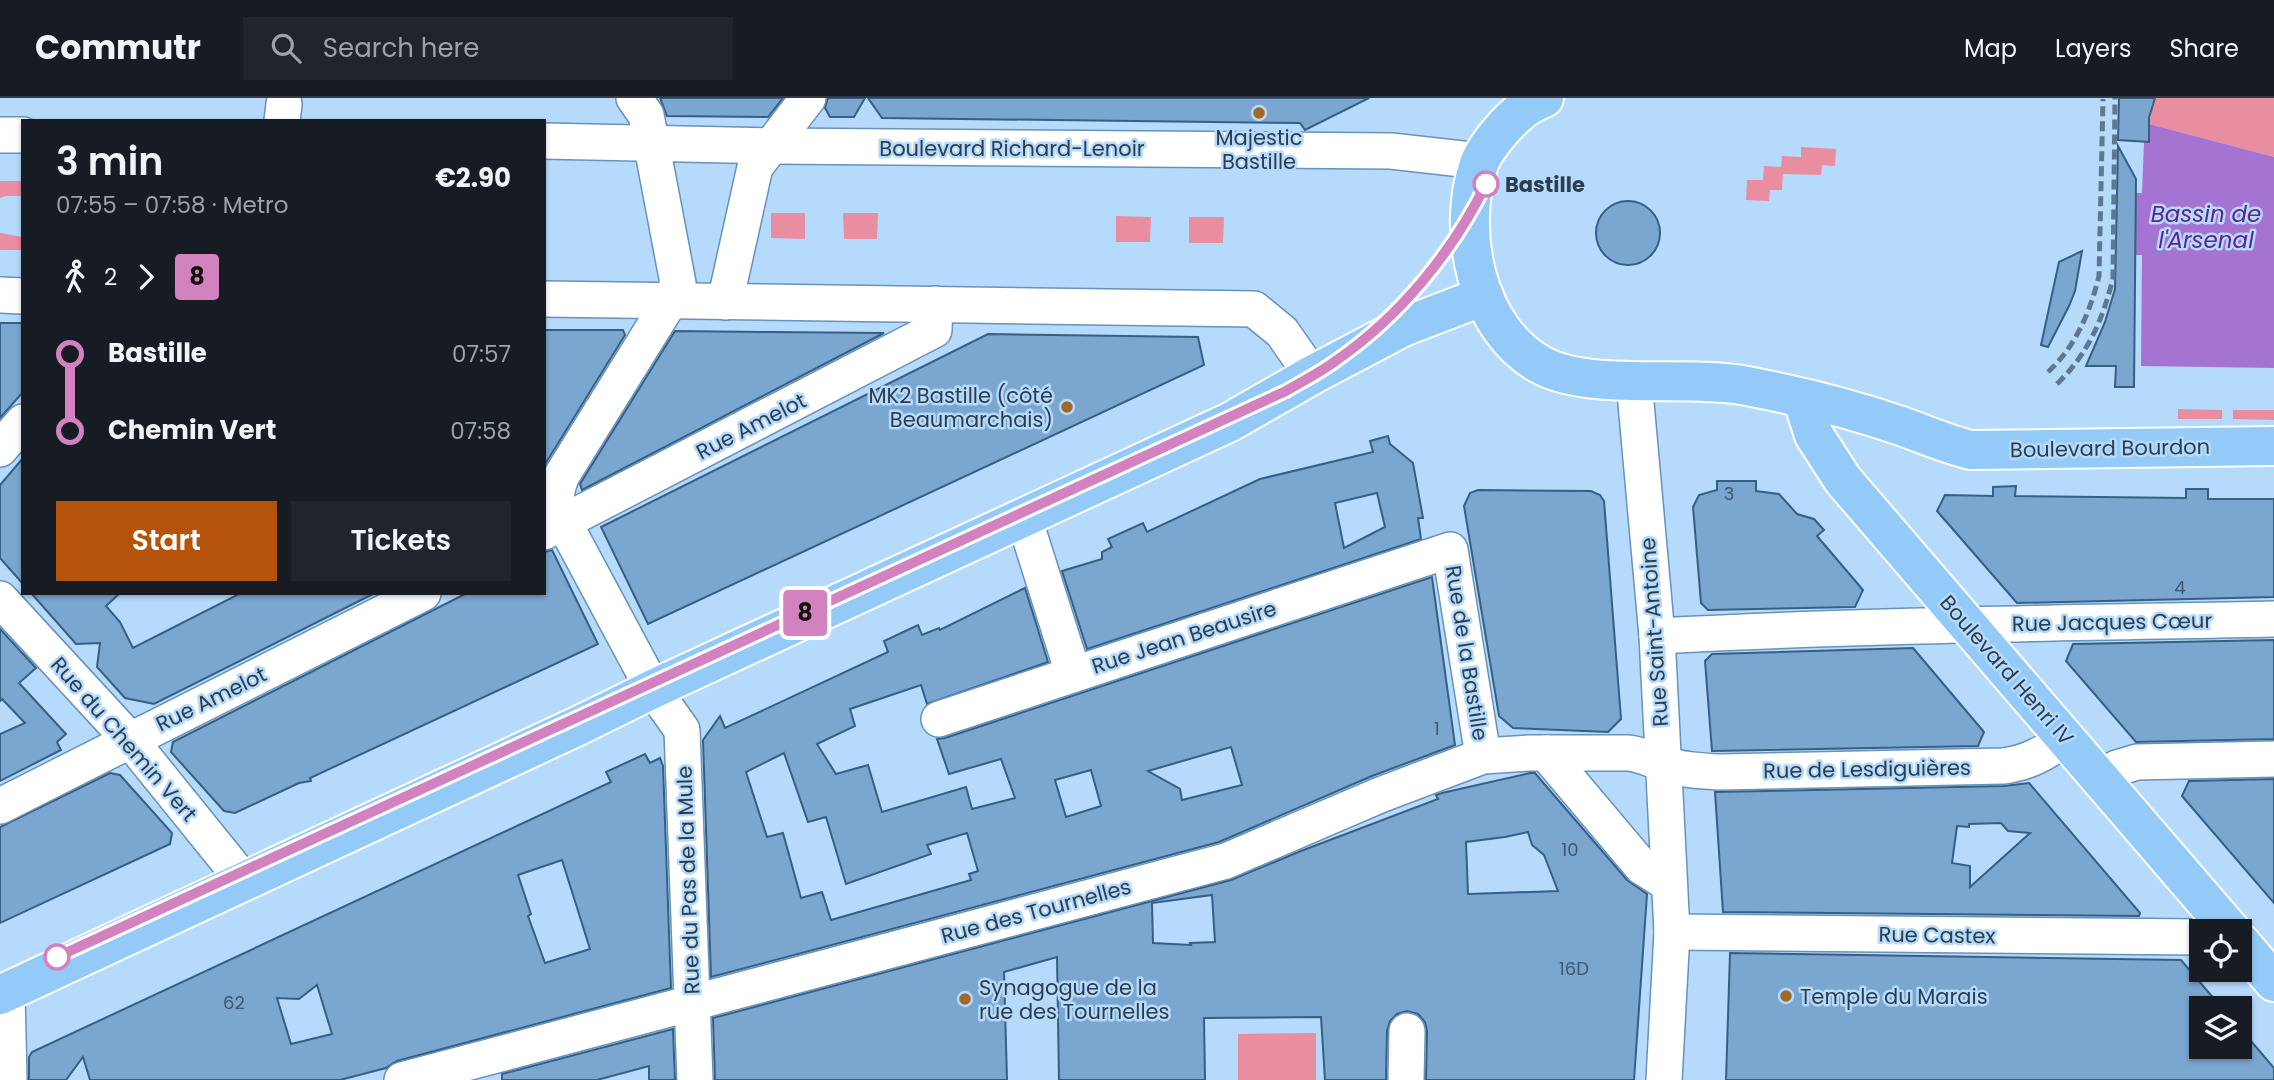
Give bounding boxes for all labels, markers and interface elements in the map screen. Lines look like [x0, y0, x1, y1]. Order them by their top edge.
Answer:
search box [243, 17, 733, 80]
text: Commutr [35, 24, 201, 71]
icon: search [267, 29, 305, 67]
text: Search here [323, 30, 479, 66]
text: Map [1964, 32, 2017, 65]
text: Layers [2055, 32, 2131, 65]
text: Share [2169, 32, 2239, 65]
marker: Majestic Bastille [1251, 105, 1267, 121]
place label: Majestic Bastille [1215, 123, 1303, 176]
street label: Boulevard Richard-Lenoir [879, 134, 1145, 163]
text: 3 min [56, 135, 163, 188]
text: €2.90 [435, 160, 511, 196]
place label: Bastille [1505, 170, 1585, 199]
marker: Bastille [1473, 171, 1499, 197]
text: 07:55 – 07:58 · Metro [56, 189, 288, 221]
water label: Bassin de l'Arsenal [2151, 198, 2261, 256]
icon: walk [56, 258, 94, 296]
icon: forward [127, 258, 165, 296]
text: 8 [189, 260, 205, 293]
text: 2 [104, 261, 117, 293]
text: Bastille [108, 335, 207, 371]
text: 07:57 [452, 338, 511, 370]
place label: MK2 Bastille (côté Beaumarchais) [868, 381, 1053, 434]
street label: Rue Amelot [691, 386, 811, 466]
marker: MK2 Bastille (côté Beaumarchais) [1059, 399, 1075, 415]
text: Chemin Vert [108, 412, 276, 448]
text: 07:58 [450, 415, 511, 447]
street label: Boulevard Bourdon [2010, 432, 2210, 464]
house number: 3 [1724, 481, 1734, 506]
button: Start [56, 501, 277, 581]
button: Tickets [291, 501, 511, 581]
street label: Rue Saint-Antoine [1633, 536, 1675, 728]
street label: Rue de la Bastille [1439, 563, 1495, 743]
house number: 4 [2174, 575, 2186, 600]
street label: Boulevard Henri IV [1934, 589, 2080, 751]
line badge: 8 [782, 590, 828, 636]
street label: Rue Jean Beausire [1088, 593, 1280, 681]
text: 8 [797, 596, 813, 629]
street label: Rue Jacques Cœur [2012, 606, 2213, 638]
street label: Rue du Chemin Vert [44, 651, 204, 827]
street label: Rue Amelot [151, 660, 271, 738]
house number: 1 [1434, 716, 1440, 741]
street label: Rue de Lesdiguières [1763, 753, 1971, 785]
street label: Rue du Pas de la Mule [670, 765, 706, 995]
house number: 10 [1561, 837, 1579, 862]
street label: Rue des Tournelles [938, 872, 1134, 950]
street label: Rue Castex [1878, 919, 1996, 951]
map controls [2189, 919, 2252, 1059]
button: locate [2189, 919, 2252, 982]
unlabelled marker [44, 944, 70, 970]
house number: 16D [1559, 956, 1589, 981]
place label: Synagogue de la rue des Tournelles [979, 973, 1170, 1026]
place label: Temple du Marais [1800, 982, 1988, 1011]
marker: Temple du Marais [1778, 988, 1794, 1004]
house number: 62 [223, 990, 245, 1015]
marker: Synagogue de la rue des Tournelles [957, 991, 973, 1007]
button: layers [2189, 996, 2252, 1059]

